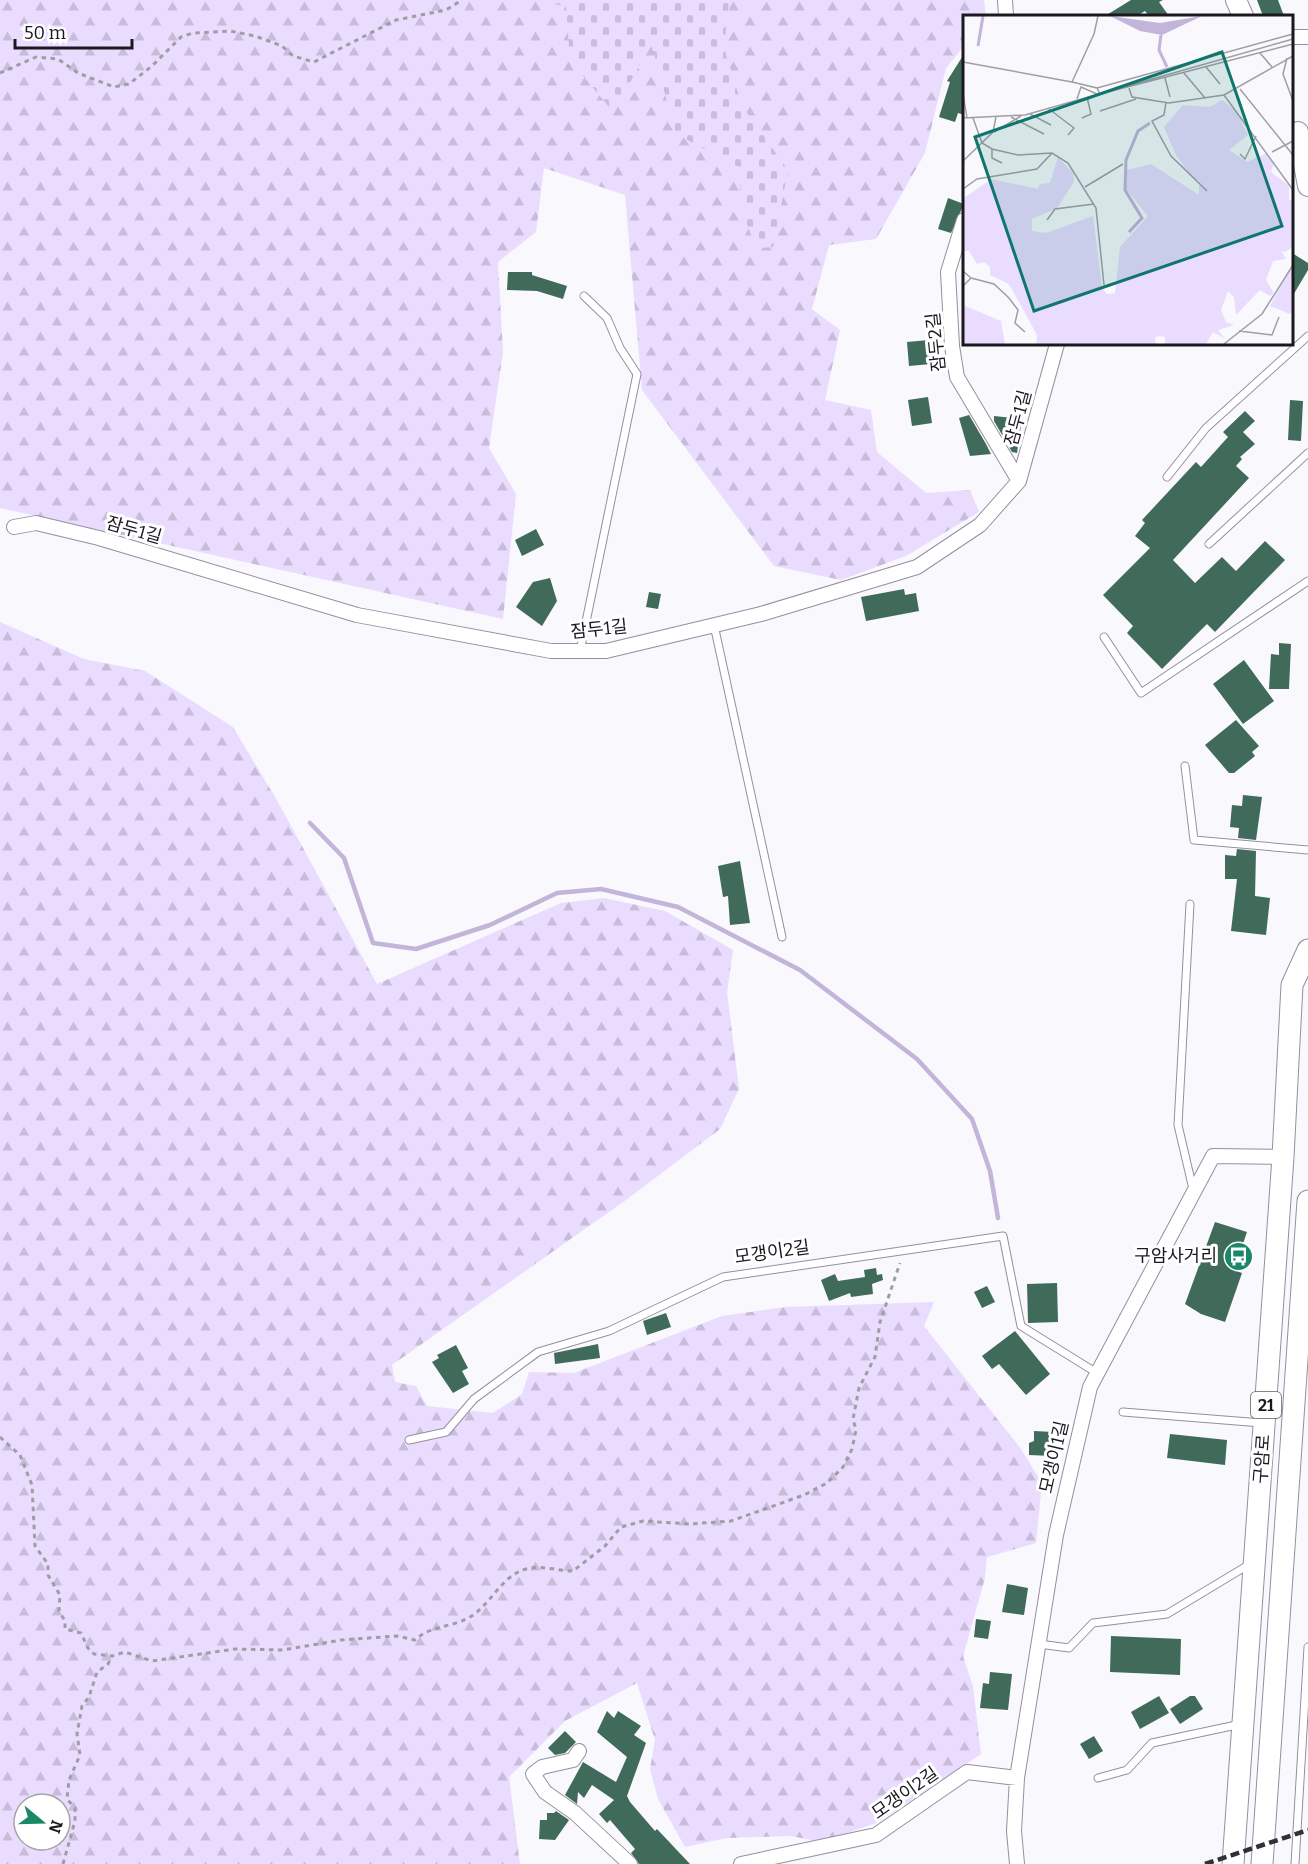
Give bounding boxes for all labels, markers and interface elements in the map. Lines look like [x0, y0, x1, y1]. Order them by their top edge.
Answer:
scale bar [15, 12, 132, 50]
inset map [963, 15, 1293, 345]
text: 50 m [24, 22, 66, 44]
street label: 잠두2길 [922, 311, 950, 373]
street label: 잠두1길 [1000, 388, 1036, 448]
street label: 잠두1길 [104, 512, 164, 548]
street label: 잠두1길 [570, 615, 628, 643]
street label: 모갱이2길 [733, 1236, 811, 1268]
bus stop icon: 구암사거리 [1222, 1240, 1254, 1272]
place label: 구암사거리 [1134, 1245, 1217, 1267]
road number: 21 [1251, 1392, 1281, 1418]
street label: 모갱이1길 [1035, 1419, 1073, 1495]
street label: 구암로 [1249, 1433, 1275, 1485]
street label: 모갱이2길 [868, 1762, 942, 1824]
north arrow [12, 1792, 72, 1852]
text: N [45, 1818, 67, 1836]

